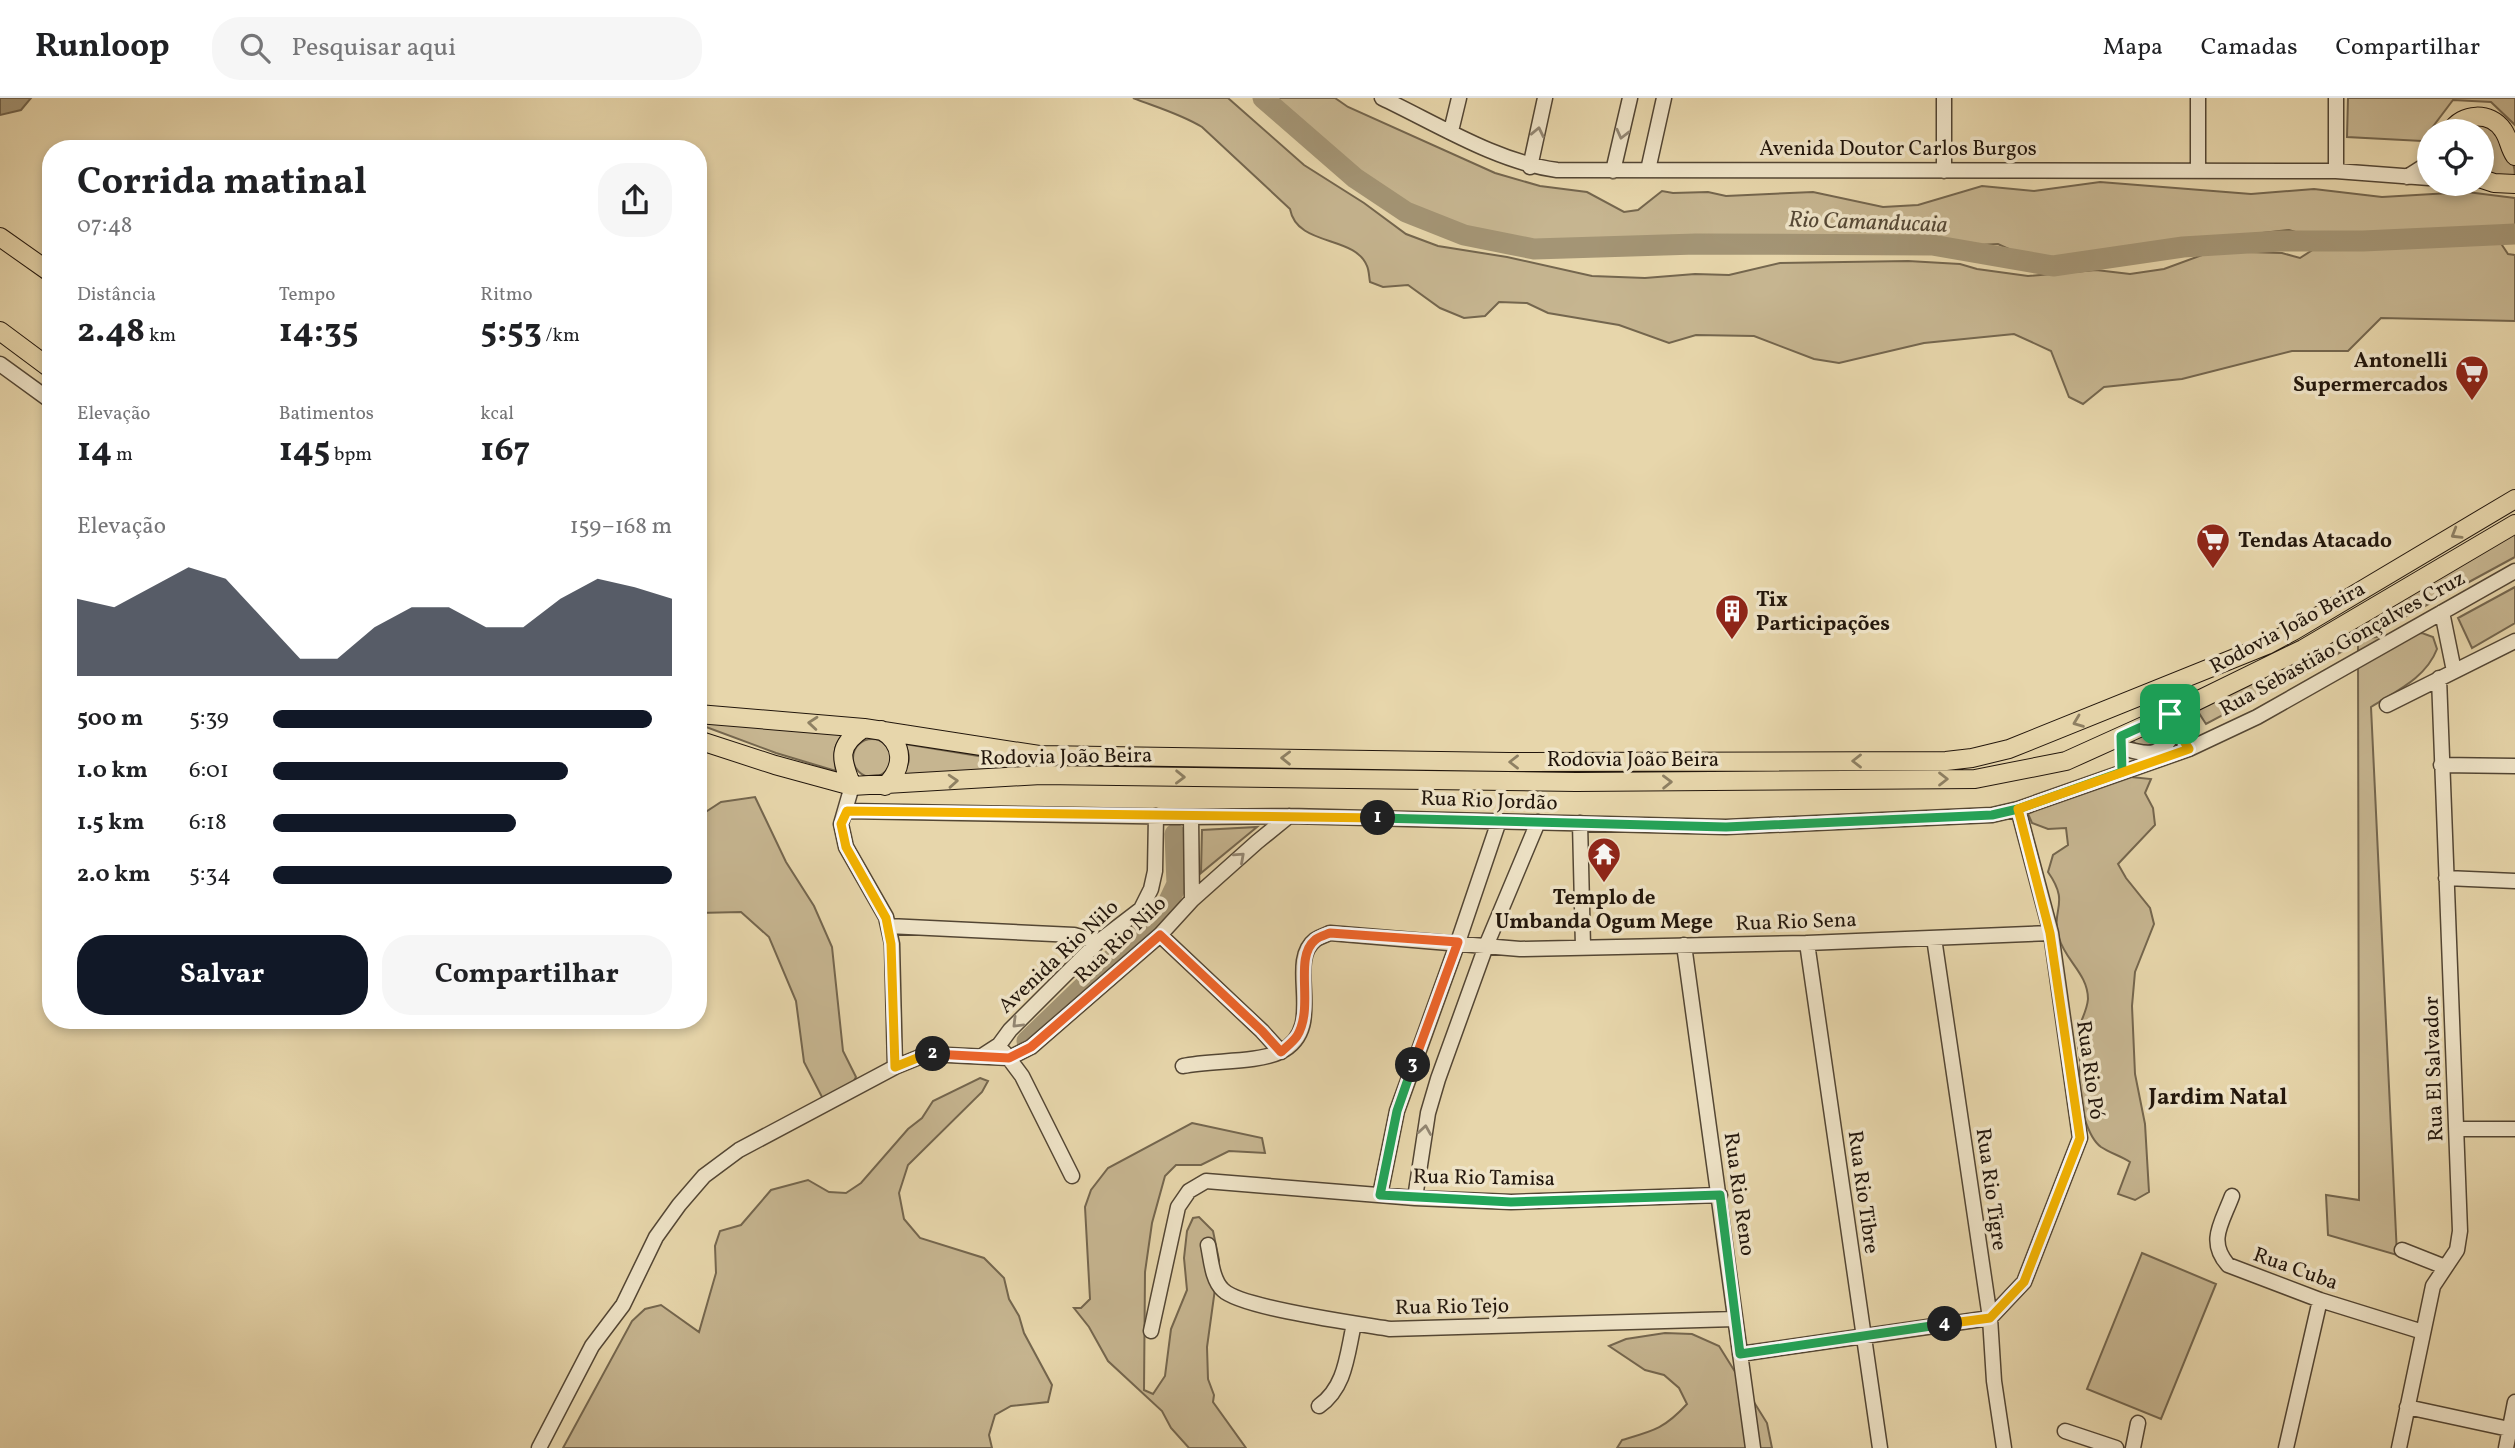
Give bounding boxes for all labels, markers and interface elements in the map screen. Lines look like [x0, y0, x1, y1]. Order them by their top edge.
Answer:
search box [212, 17, 702, 80]
text: Runloop [35, 25, 170, 71]
icon: search [236, 29, 274, 67]
text: Pesquisar aqui [292, 30, 456, 66]
text: Mapa [2103, 31, 2163, 65]
text: Camadas [2201, 31, 2297, 65]
text: Compartilhar [2335, 31, 2480, 65]
map controls [2417, 119, 2494, 196]
button: locate [2417, 119, 2494, 196]
one-way arrow [1529, 126, 1544, 138]
one-way arrow [1615, 128, 1630, 140]
street label: Avenida Doutor Carlos Burgos [1759, 135, 2037, 164]
text: Corrida matinal [77, 157, 367, 210]
button: share [598, 163, 672, 237]
water label: Rio Camanducaia [1788, 204, 1948, 242]
text: 07:48 [77, 210, 132, 242]
text: Distância [77, 282, 156, 308]
text: Tempo [279, 282, 335, 308]
text: Ritmo [480, 282, 533, 308]
text: 2.48 [77, 308, 145, 356]
text: 14:35 [279, 308, 359, 356]
text: 5:53 [480, 308, 542, 356]
text: km [145, 323, 176, 349]
text: /km [542, 323, 580, 349]
place label: Antonelli Supermercados [2293, 347, 2448, 400]
supermarket icon: Antonelli Supermercados [2453, 353, 2491, 402]
text: Elevação [77, 401, 150, 427]
text: Batimentos [279, 401, 374, 427]
text: kcal [480, 401, 514, 427]
text: 14 [77, 427, 112, 475]
text: 145 [279, 427, 330, 475]
text: 167 [480, 427, 530, 475]
text: m [112, 442, 133, 468]
text: bpm [330, 442, 372, 468]
text: Elevação [77, 511, 166, 543]
text: 159–168 m [570, 511, 672, 543]
supermarket icon: Tendas Atacado [2194, 521, 2232, 570]
one-way arrow [2451, 526, 2464, 539]
place label: Tendas Atacado [2238, 527, 2392, 556]
street label: Rua Sebastião Gonçalves Cruz [2215, 564, 2471, 724]
street label: Rodovia João Beira [2205, 575, 2371, 682]
place label: Tix Participações [1756, 586, 1890, 639]
building icon: Tix Participações [1713, 592, 1751, 641]
pin [2140, 684, 2200, 744]
icon: arrive [2151, 695, 2189, 733]
text: 500 m [77, 703, 143, 735]
text: 5:39 [189, 703, 229, 735]
one-way arrow [2072, 714, 2085, 728]
one-way arrow [807, 716, 818, 731]
street label: Rodovia João Beira [980, 741, 1153, 774]
street label: Rodovia João Beira [1547, 746, 1719, 775]
one-way arrow [1280, 750, 1291, 766]
one-way arrow [1851, 753, 1862, 769]
one-way arrow [1508, 754, 1518, 770]
text: 1.0 km [77, 755, 148, 787]
text: 6:01 [189, 755, 229, 787]
one-way arrow [1175, 769, 1186, 785]
one-way arrow [1939, 771, 1949, 787]
one-way arrow [948, 774, 959, 789]
one-way arrow [1662, 774, 1673, 789]
street label: Rua Rio Jordão [1420, 785, 1558, 818]
pin: 1 [1360, 800, 1396, 836]
text: 1 [1374, 804, 1381, 830]
text: 1.5 km [77, 807, 144, 839]
text: 6:18 [189, 807, 227, 839]
temple icon: Templo de Umbanda Ogum Mege [1585, 835, 1623, 884]
one-way arrow [1232, 853, 1245, 865]
text: 2.0 km [77, 859, 150, 891]
text: 5:34 [189, 859, 231, 891]
place label: Templo de Umbanda Ogum Mege [1495, 884, 1713, 937]
street label: Rua Rio Nilo [1069, 890, 1173, 990]
street label: Avenida Rio Nilo [992, 894, 1126, 1021]
street label: Rua Rio Sena [1735, 906, 1857, 939]
button: Salvar [77, 935, 368, 1015]
button: Compartilhar [382, 935, 672, 1015]
street label: Rua El Salvador [2417, 995, 2452, 1142]
one-way arrow [1013, 1015, 1025, 1027]
street label: Rua Rio Pó [2068, 1019, 2111, 1122]
pin: 2 [916, 1037, 950, 1072]
text: 2 [928, 1040, 937, 1066]
pin: 3 [1396, 1048, 1430, 1082]
text: 3 [1408, 1051, 1417, 1077]
district label: Jardim Natal [2148, 1082, 2288, 1114]
one-way arrow [1418, 1124, 1433, 1136]
street label: Rua Rio Tigre [1968, 1126, 2013, 1252]
street label: Rua Rio Tibre [1840, 1129, 1886, 1256]
street label: Rua Rio Reno [1715, 1131, 1762, 1258]
street label: Rua Rio Tamisa [1413, 1163, 1555, 1194]
street label: Rua Cuba [2249, 1241, 2342, 1298]
street label: Rua Rio Tejo [1395, 1292, 1509, 1323]
pin: 4 [1927, 1306, 1962, 1342]
text: 4 [1939, 1310, 1950, 1336]

